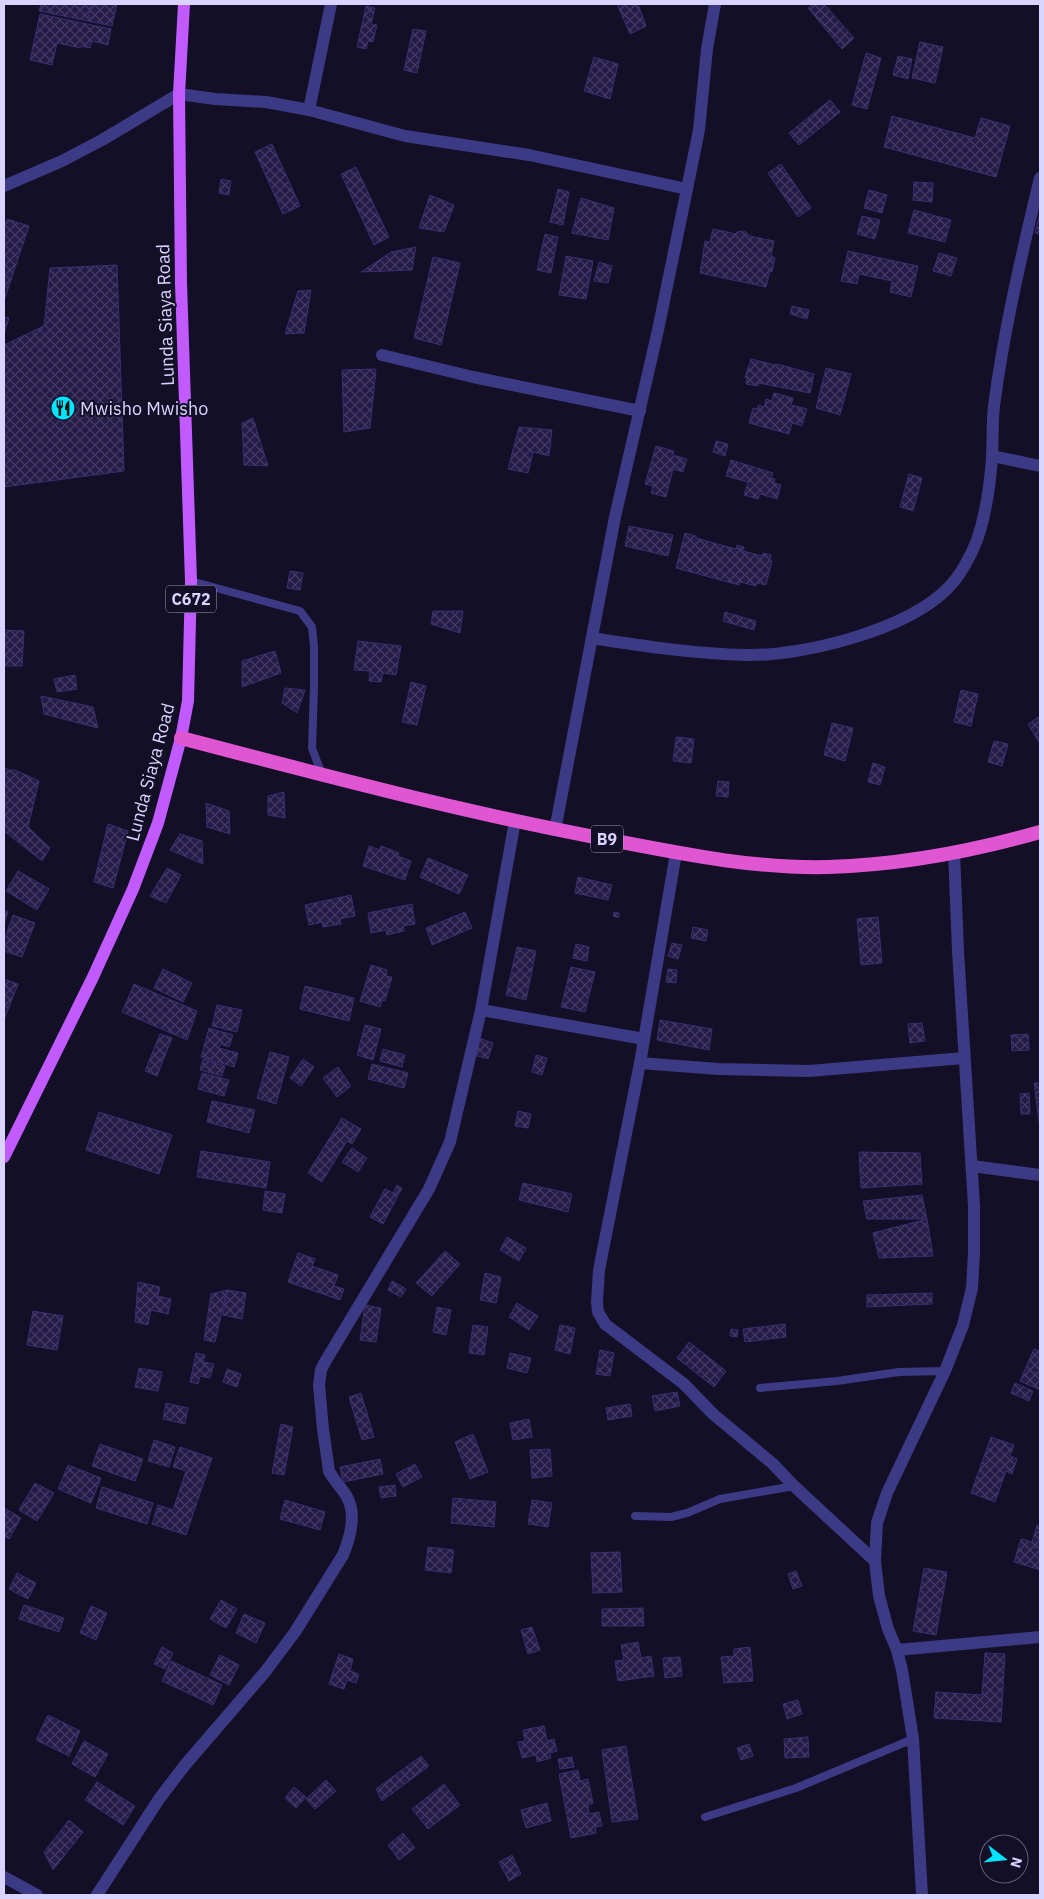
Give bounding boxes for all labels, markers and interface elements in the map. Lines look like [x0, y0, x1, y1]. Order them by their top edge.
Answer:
street label: Lunda Siaya Road [151, 244, 179, 386]
restaurant icon: Mwisho Mwisho [50, 395, 76, 421]
place label: Mwisho Mwisho [80, 397, 208, 420]
road number: C672 [166, 586, 216, 612]
street label: Lunda Siaya Road [121, 700, 179, 844]
road number: B9 [591, 826, 623, 852]
north arrow [979, 1834, 1029, 1884]
text: N [1006, 1855, 1027, 1870]

